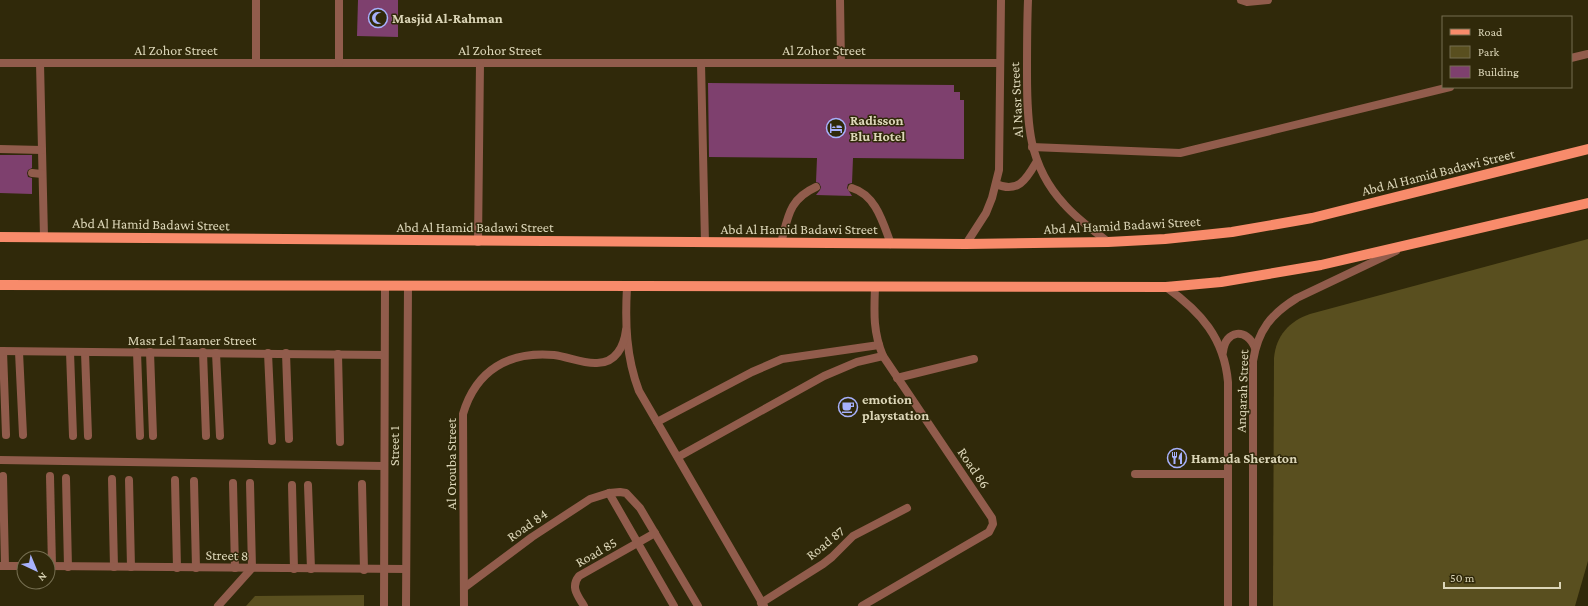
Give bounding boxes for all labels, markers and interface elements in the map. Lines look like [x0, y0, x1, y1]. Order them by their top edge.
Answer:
mosque icon: Masjid Al-Rahman [367, 7, 389, 29]
place label: Masjid Al-Rahman [392, 10, 503, 27]
legend [1442, 16, 1572, 88]
text: Road [1478, 25, 1503, 39]
street label: Al Zohor Street [134, 42, 218, 58]
street label: Al Zohor Street [458, 42, 542, 58]
street label: Al Zohor Street [782, 42, 866, 58]
text: Park [1478, 45, 1500, 59]
street label: Al Nasr Street [1006, 61, 1026, 138]
text: Building [1478, 65, 1519, 79]
place label: Radisson Blu Hotel [850, 112, 905, 144]
hotel icon: Radisson Blu Hotel [825, 117, 847, 139]
street label: Abd Al Hamid Badawi Street [1360, 145, 1517, 199]
street label: Abd Al Hamid Badawi Street [1043, 213, 1201, 237]
street label: Abd Al Hamid Badawi Street [72, 215, 230, 233]
street label: Abd Al Hamid Badawi Street [396, 219, 554, 235]
street label: Abd Al Hamid Badawi Street [720, 221, 878, 237]
street label: Masr Lel Taamer Street [128, 332, 257, 348]
street label: Anqarah Street [1233, 349, 1251, 433]
place label: emotion playstation [862, 391, 929, 423]
cafe icon: emotion playstation [837, 396, 859, 418]
street label: Al Orouba Street [443, 418, 459, 510]
street label: Street 1 [386, 426, 402, 466]
street label: Road 86 [955, 445, 993, 491]
restaurant icon: Hamada Sheraton [1166, 447, 1188, 469]
place label: Hamada Sheraton [1191, 450, 1297, 466]
street label: Road 84 [504, 505, 550, 545]
street label: Road 87 [803, 522, 848, 563]
street label: Road 85 [573, 534, 619, 570]
street label: Street 8 [205, 547, 249, 563]
north arrow [16, 550, 56, 590]
scale bar [1444, 564, 1560, 590]
text: N [36, 570, 50, 584]
text: 50 m [1450, 571, 1475, 585]

